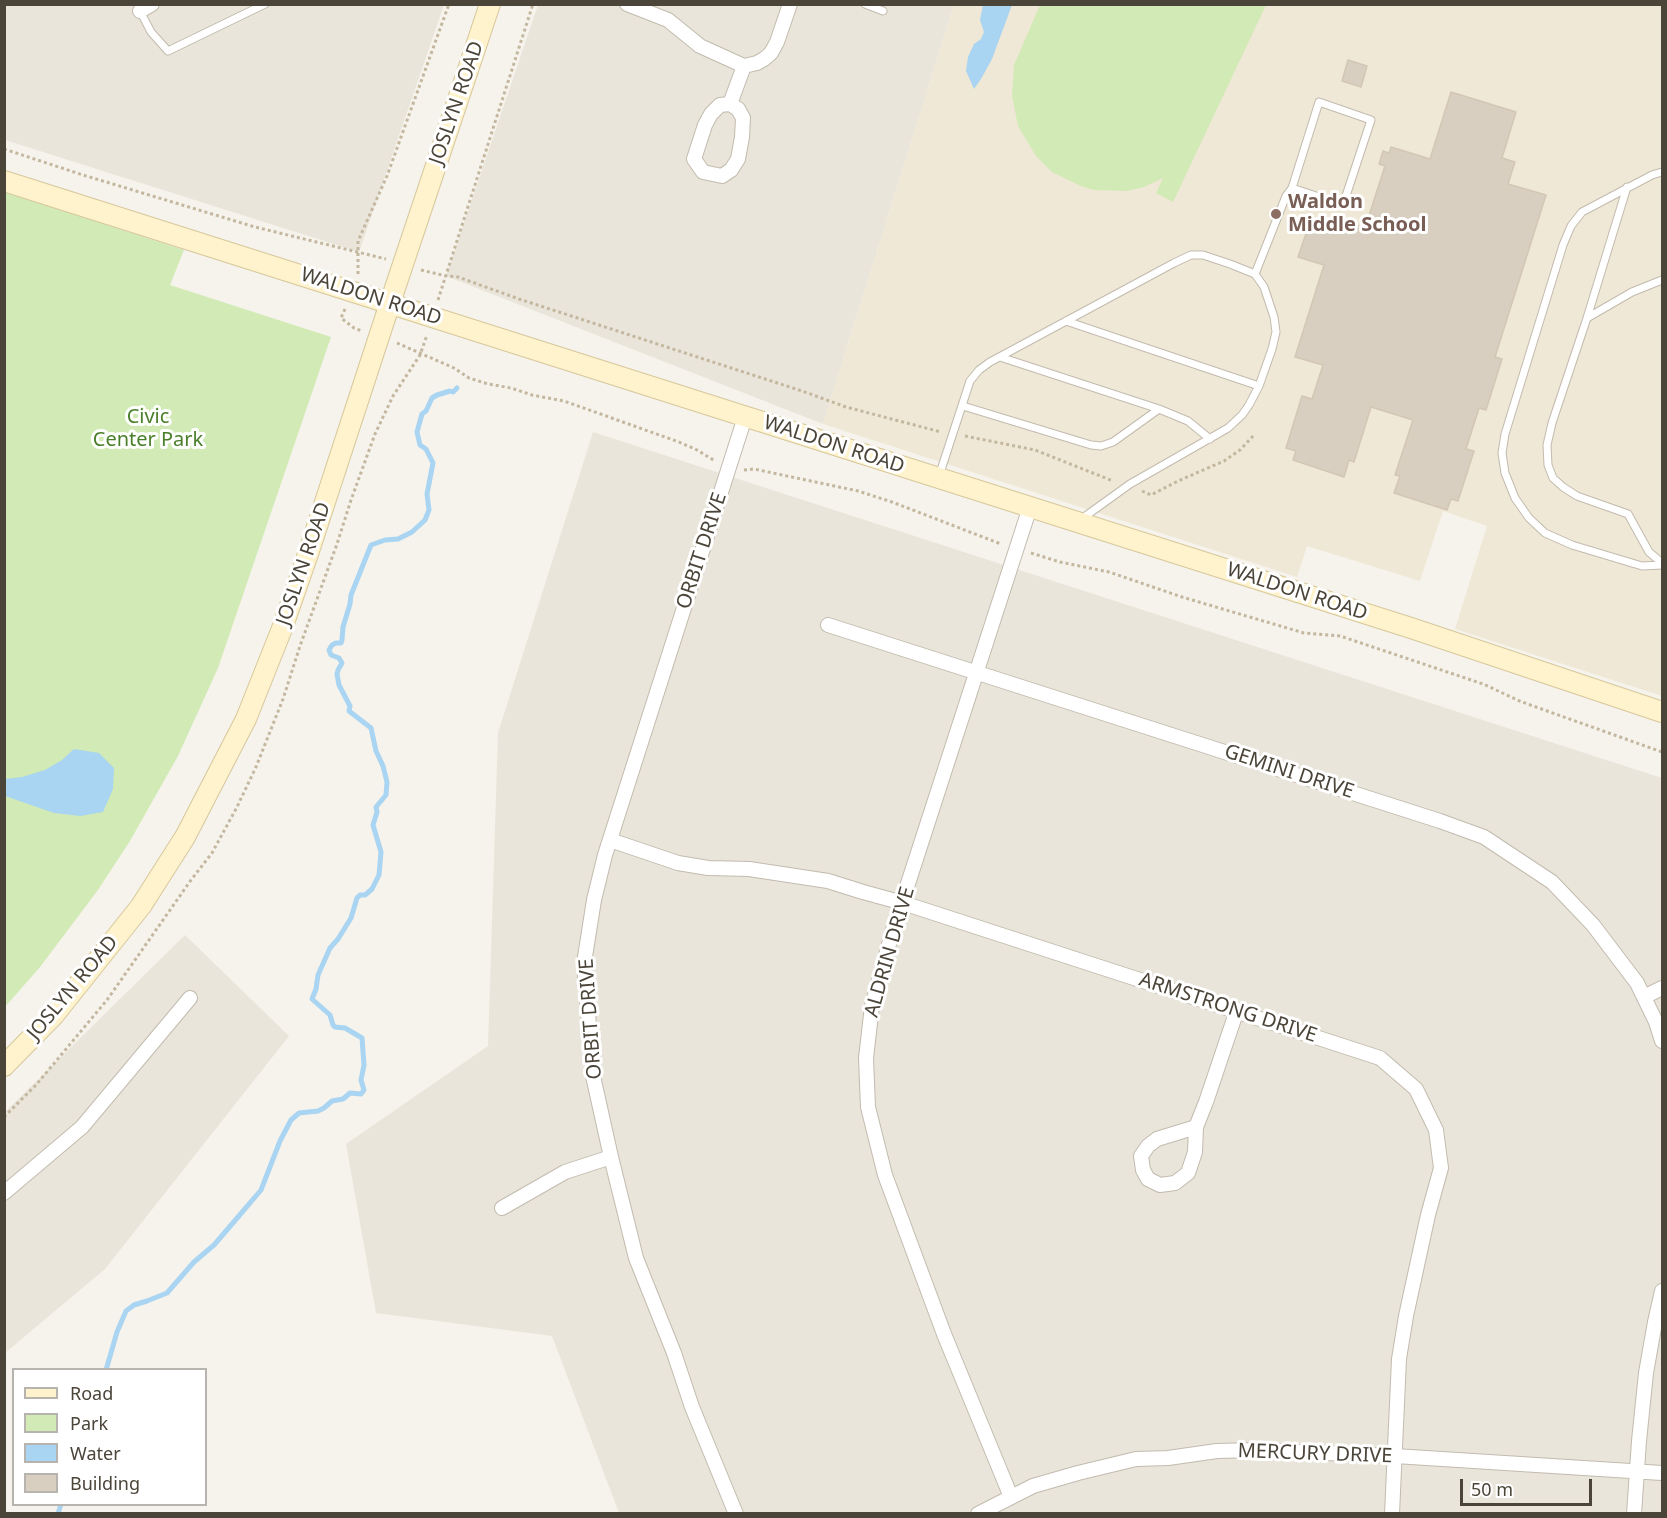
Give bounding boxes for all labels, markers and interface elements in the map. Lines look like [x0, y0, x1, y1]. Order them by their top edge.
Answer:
street label: JOSLYN ROAD [425, 38, 489, 168]
place label: Waldon Middle School [1288, 190, 1427, 237]
marker: Waldon Middle School [1269, 207, 1283, 221]
street label: WALDON ROAD [298, 263, 444, 331]
park label: Civic Center Park [93, 405, 203, 452]
street label: WALDON ROAD [761, 411, 907, 479]
street label: ORBIT DRIVE [672, 490, 732, 612]
street label: JOSLYN ROAD [272, 499, 336, 629]
street label: WALDON ROAD [1224, 558, 1370, 626]
street label: GEMINI DRIVE [1221, 740, 1357, 804]
street label: ALDRIN DRIVE [860, 884, 920, 1020]
street label: JOSLYN ROAD [22, 931, 124, 1045]
street label: ORBIT DRIVE [575, 958, 607, 1080]
street label: ARMSTRONG DRIVE [1136, 968, 1320, 1048]
legend [12, 1368, 207, 1506]
text: Road [70, 1381, 113, 1405]
text: Park [70, 1411, 108, 1435]
street label: MERCURY DRIVE [1237, 1439, 1393, 1469]
text: Water [70, 1441, 121, 1465]
scale bar [1463, 1467, 1595, 1505]
text: Building [70, 1471, 140, 1495]
text: 50 m [1471, 1477, 1513, 1501]

